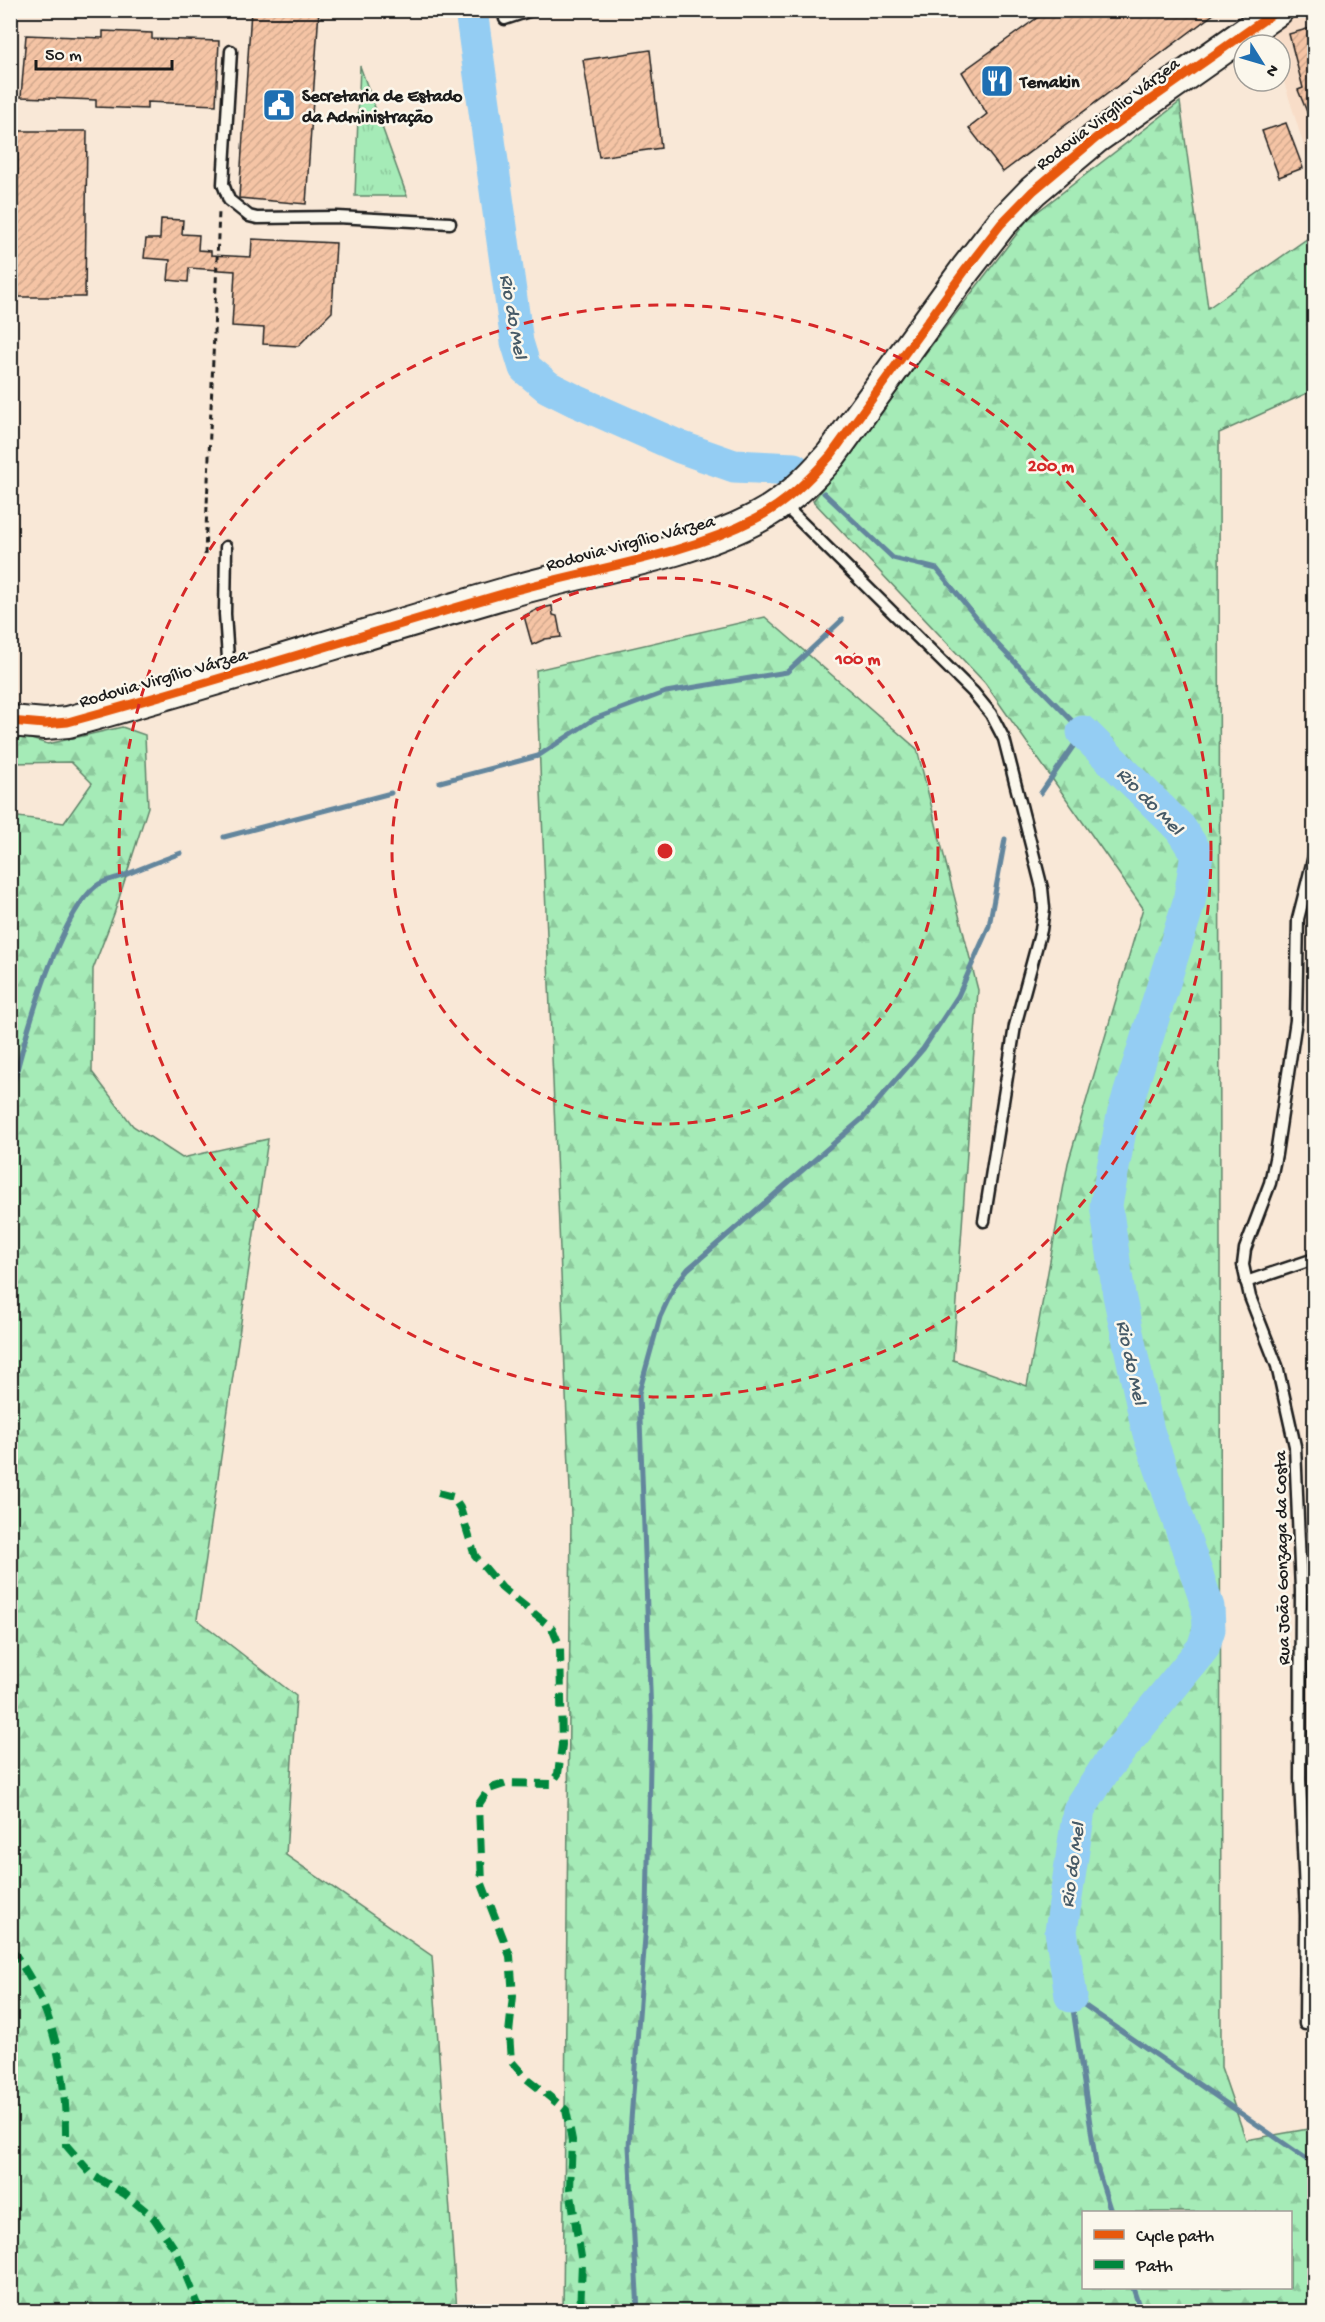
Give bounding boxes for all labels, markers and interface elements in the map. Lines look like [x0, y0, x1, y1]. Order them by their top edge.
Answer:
scale bar [36, 33, 172, 71]
north arrow [1232, 33, 1292, 93]
text: 50 m [45, 46, 82, 67]
street label: Rodovia Virgílio Várzea [1033, 54, 1185, 176]
text: N [1260, 60, 1282, 80]
restaurant icon: Temakin [979, 63, 1015, 99]
place label: Temakin [1018, 73, 1080, 94]
public building icon: Secretaria de Estado da Administração [261, 87, 297, 123]
place label: Secretaria de Estado da Administração [302, 87, 463, 129]
water label: Rio do Mel [493, 273, 531, 362]
text: 200 m [1028, 457, 1074, 478]
street label: Rodovia Virgílio Várzea [544, 511, 718, 577]
street label: Rodovia Virgílio Várzea [77, 645, 251, 714]
text: 100 m [835, 650, 881, 671]
water label: Rio do Mel [1111, 764, 1188, 842]
centre of rings [655, 841, 675, 861]
water label: Rio do Mel [1109, 1319, 1150, 1408]
street label: Rua João Gonzaga da Costa [1271, 1450, 1296, 1665]
water label: Rio do Mel [1057, 1820, 1092, 1909]
legend [1082, 2211, 1292, 2289]
text: Cycle path [1136, 2227, 1214, 2248]
text: Path [1135, 2257, 1173, 2278]

